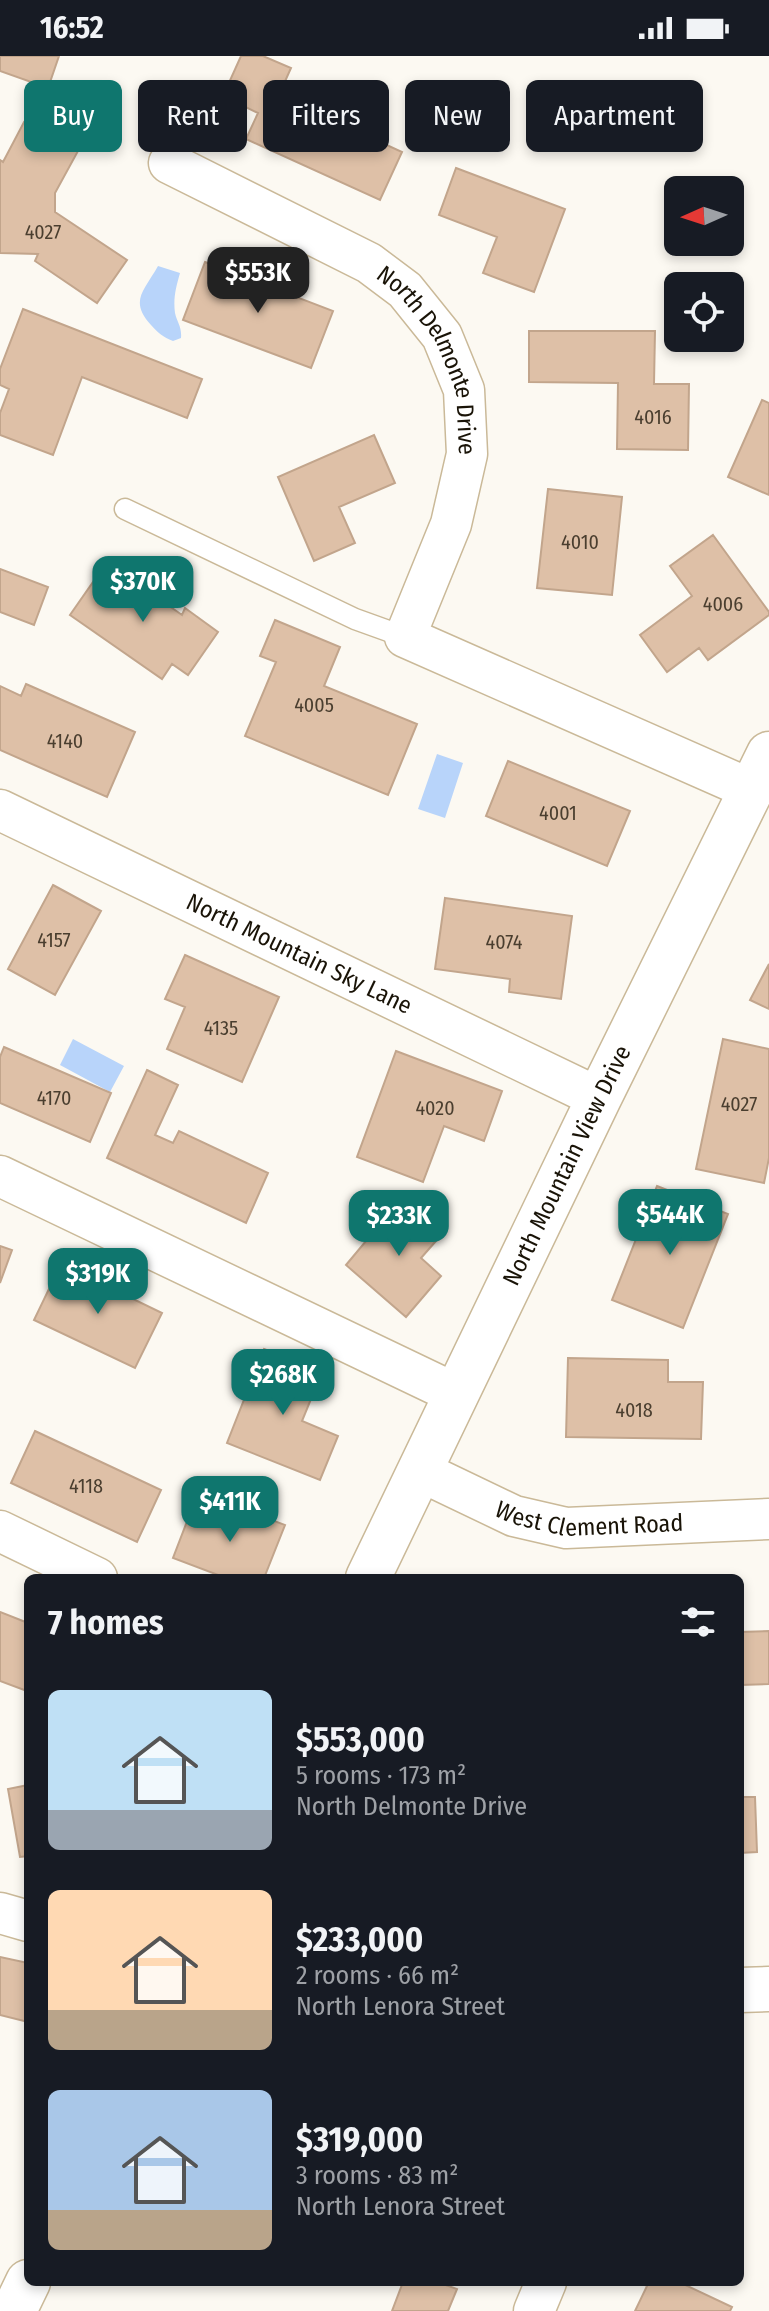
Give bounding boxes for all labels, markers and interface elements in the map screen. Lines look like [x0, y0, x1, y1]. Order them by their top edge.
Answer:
text: 16:52 [40, 10, 104, 46]
chip: Buy [24, 80, 122, 152]
chip: Rent [138, 80, 247, 152]
chip: Filters [263, 80, 389, 152]
chip: New [405, 80, 510, 152]
chip: Apartment [526, 80, 703, 152]
north arrow [664, 176, 744, 256]
map controls [664, 176, 744, 352]
house number: 4027 [25, 220, 61, 244]
pin: $553K [202, 247, 314, 315]
text: $553K [225, 257, 291, 288]
street label: North Delmonte Drive [372, 260, 481, 455]
button: locate [664, 272, 744, 352]
house number: 4016 [634, 405, 672, 429]
house number: 4010 [561, 530, 599, 554]
pin: $370K [87, 556, 199, 624]
text: $370K [110, 566, 176, 597]
house number: 4006 [703, 592, 743, 616]
house number: 4005 [294, 693, 334, 717]
house number: 4140 [47, 729, 83, 753]
house number: 4001 [539, 801, 577, 825]
street label: North Mountain Sky Lane [182, 888, 416, 1020]
house number: 4157 [37, 928, 71, 952]
house number: 4074 [486, 930, 523, 954]
house number: 4135 [204, 1016, 238, 1040]
street label: North Mountain View Drive [497, 1041, 637, 1290]
house number: 4170 [37, 1086, 71, 1110]
house number: 4027 [721, 1092, 757, 1116]
house number: 4020 [415, 1096, 455, 1120]
pin: $544K [614, 1189, 726, 1257]
pin: $233K [343, 1190, 455, 1258]
text: $544K [636, 1199, 704, 1230]
text: $233K [367, 1200, 431, 1231]
pin: $319K [42, 1248, 154, 1316]
text: $319K [66, 1258, 130, 1289]
pin: $268K [227, 1349, 339, 1417]
text: $268K [249, 1359, 317, 1390]
house number: 4018 [615, 1398, 653, 1422]
house number: 4118 [69, 1474, 103, 1498]
pin: $411K [174, 1476, 286, 1544]
text: $411K [199, 1486, 261, 1517]
street label: West Clement Road [491, 1495, 684, 1542]
icon: filters [676, 1600, 720, 1644]
text: 7 homes [48, 1602, 164, 1643]
text: $553,000 [296, 1719, 425, 1760]
icon: home [112, 1722, 208, 1818]
text: 5 rooms · 173 m² [296, 1760, 466, 1791]
text: North Delmonte Drive [296, 1791, 527, 1822]
text: $233,000 [296, 1919, 423, 1960]
icon: home [112, 1922, 208, 2018]
text: 2 rooms · 66 m² [296, 1960, 459, 1991]
text: North Lenora Street [296, 1991, 505, 2022]
text: $319,000 [296, 2119, 423, 2160]
icon: home [112, 2122, 208, 2218]
text: 3 rooms · 83 m² [296, 2160, 458, 2191]
text: North Lenora Street [296, 2191, 505, 2222]

